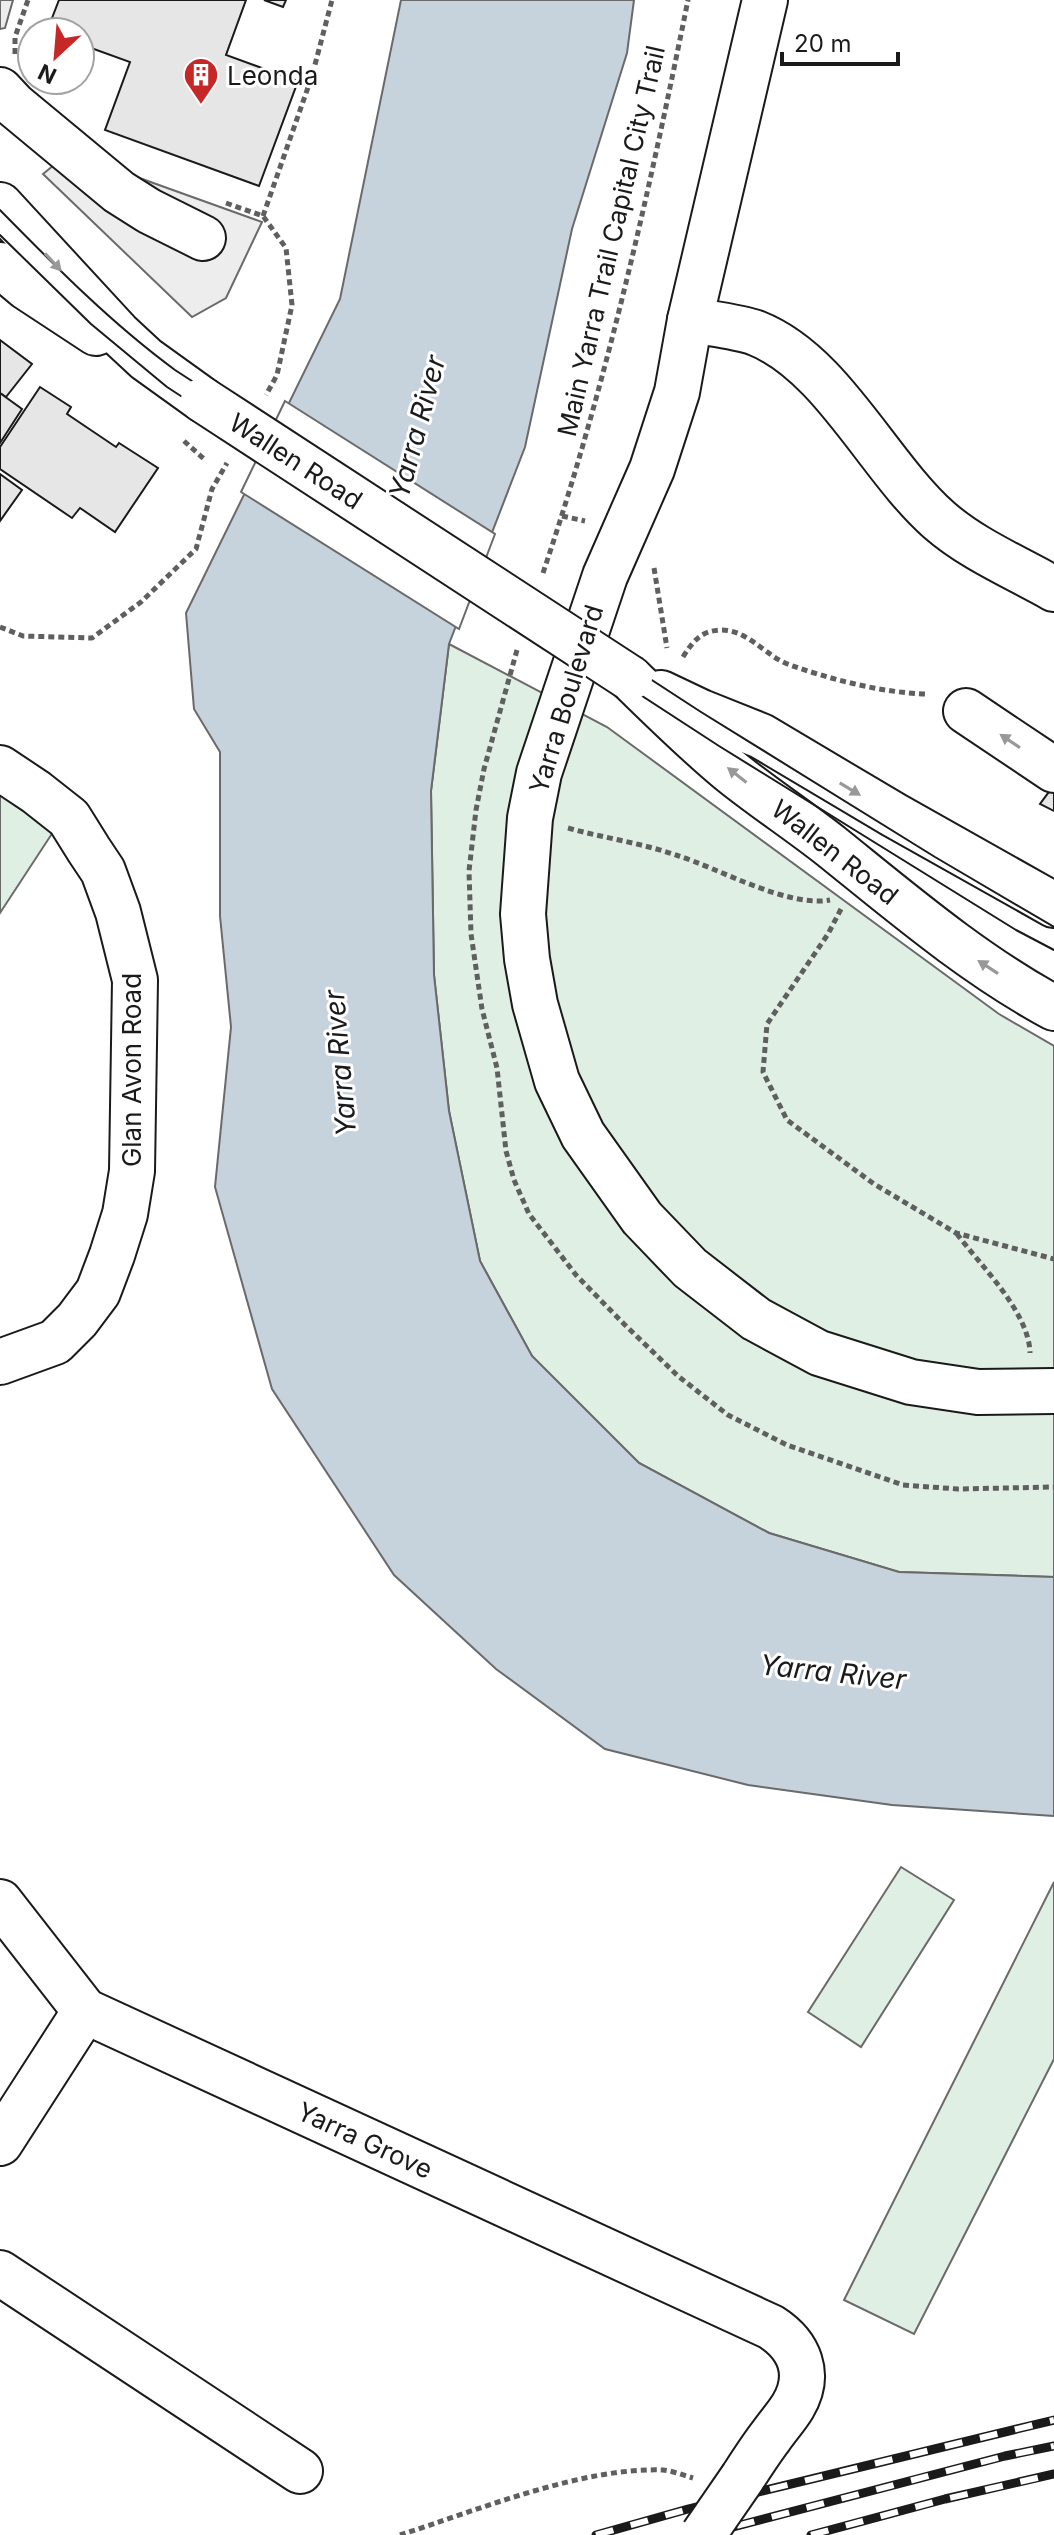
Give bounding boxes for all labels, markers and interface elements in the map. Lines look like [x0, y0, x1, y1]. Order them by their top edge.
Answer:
north arrow [16, 16, 96, 96]
scale bar [782, 16, 898, 66]
text: 20 m [794, 29, 852, 58]
street label: Main Yarra Trail Capital City Trail [551, 43, 671, 439]
building icon: Leonda [182, 56, 220, 106]
text: N [34, 59, 60, 89]
place label: Leonda [227, 60, 318, 91]
one-way arrow [43, 252, 61, 271]
water label: Yarra River [382, 350, 453, 502]
street label: Wallen Road [224, 407, 368, 515]
street label: Yarra Boulevard [523, 601, 609, 797]
one-way arrow [1000, 734, 1021, 749]
one-way arrow [727, 768, 747, 784]
one-way arrow [839, 782, 861, 796]
street label: Wallen Road [766, 793, 904, 911]
one-way arrow [977, 961, 999, 975]
street label: Glan Avon Road [116, 973, 147, 1167]
water label: Yarra River [317, 987, 363, 1138]
water label: Yarra River [758, 1647, 909, 1697]
street label: Yarra Grove [293, 2095, 437, 2185]

